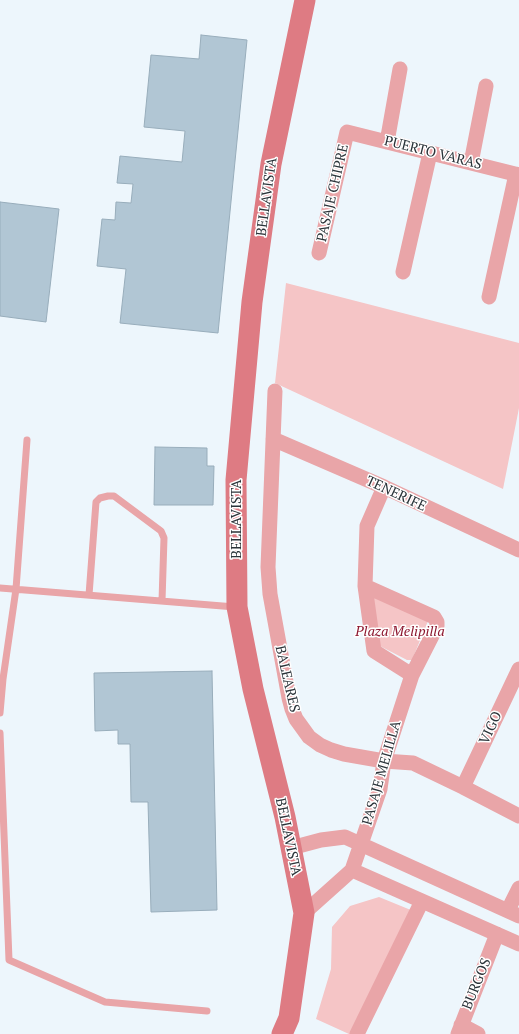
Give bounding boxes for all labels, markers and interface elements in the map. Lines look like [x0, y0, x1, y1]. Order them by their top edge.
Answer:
street label: PUERTO VARAS [382, 133, 484, 173]
street label: PASAJE CHIPRE [314, 142, 352, 244]
street label: BELLAVISTA [253, 157, 281, 237]
street label: TENERIFE [363, 473, 429, 515]
street label: BELLAVISTA [229, 479, 245, 559]
park label: Plaza Melipilla [355, 624, 445, 640]
street label: BALEARES [271, 644, 303, 714]
street label: VIGO [476, 709, 506, 747]
street label: PASAJE MELILLA [359, 719, 405, 827]
street label: BELLAVISTA [272, 796, 304, 878]
street label: BURGOS [459, 956, 495, 1012]

